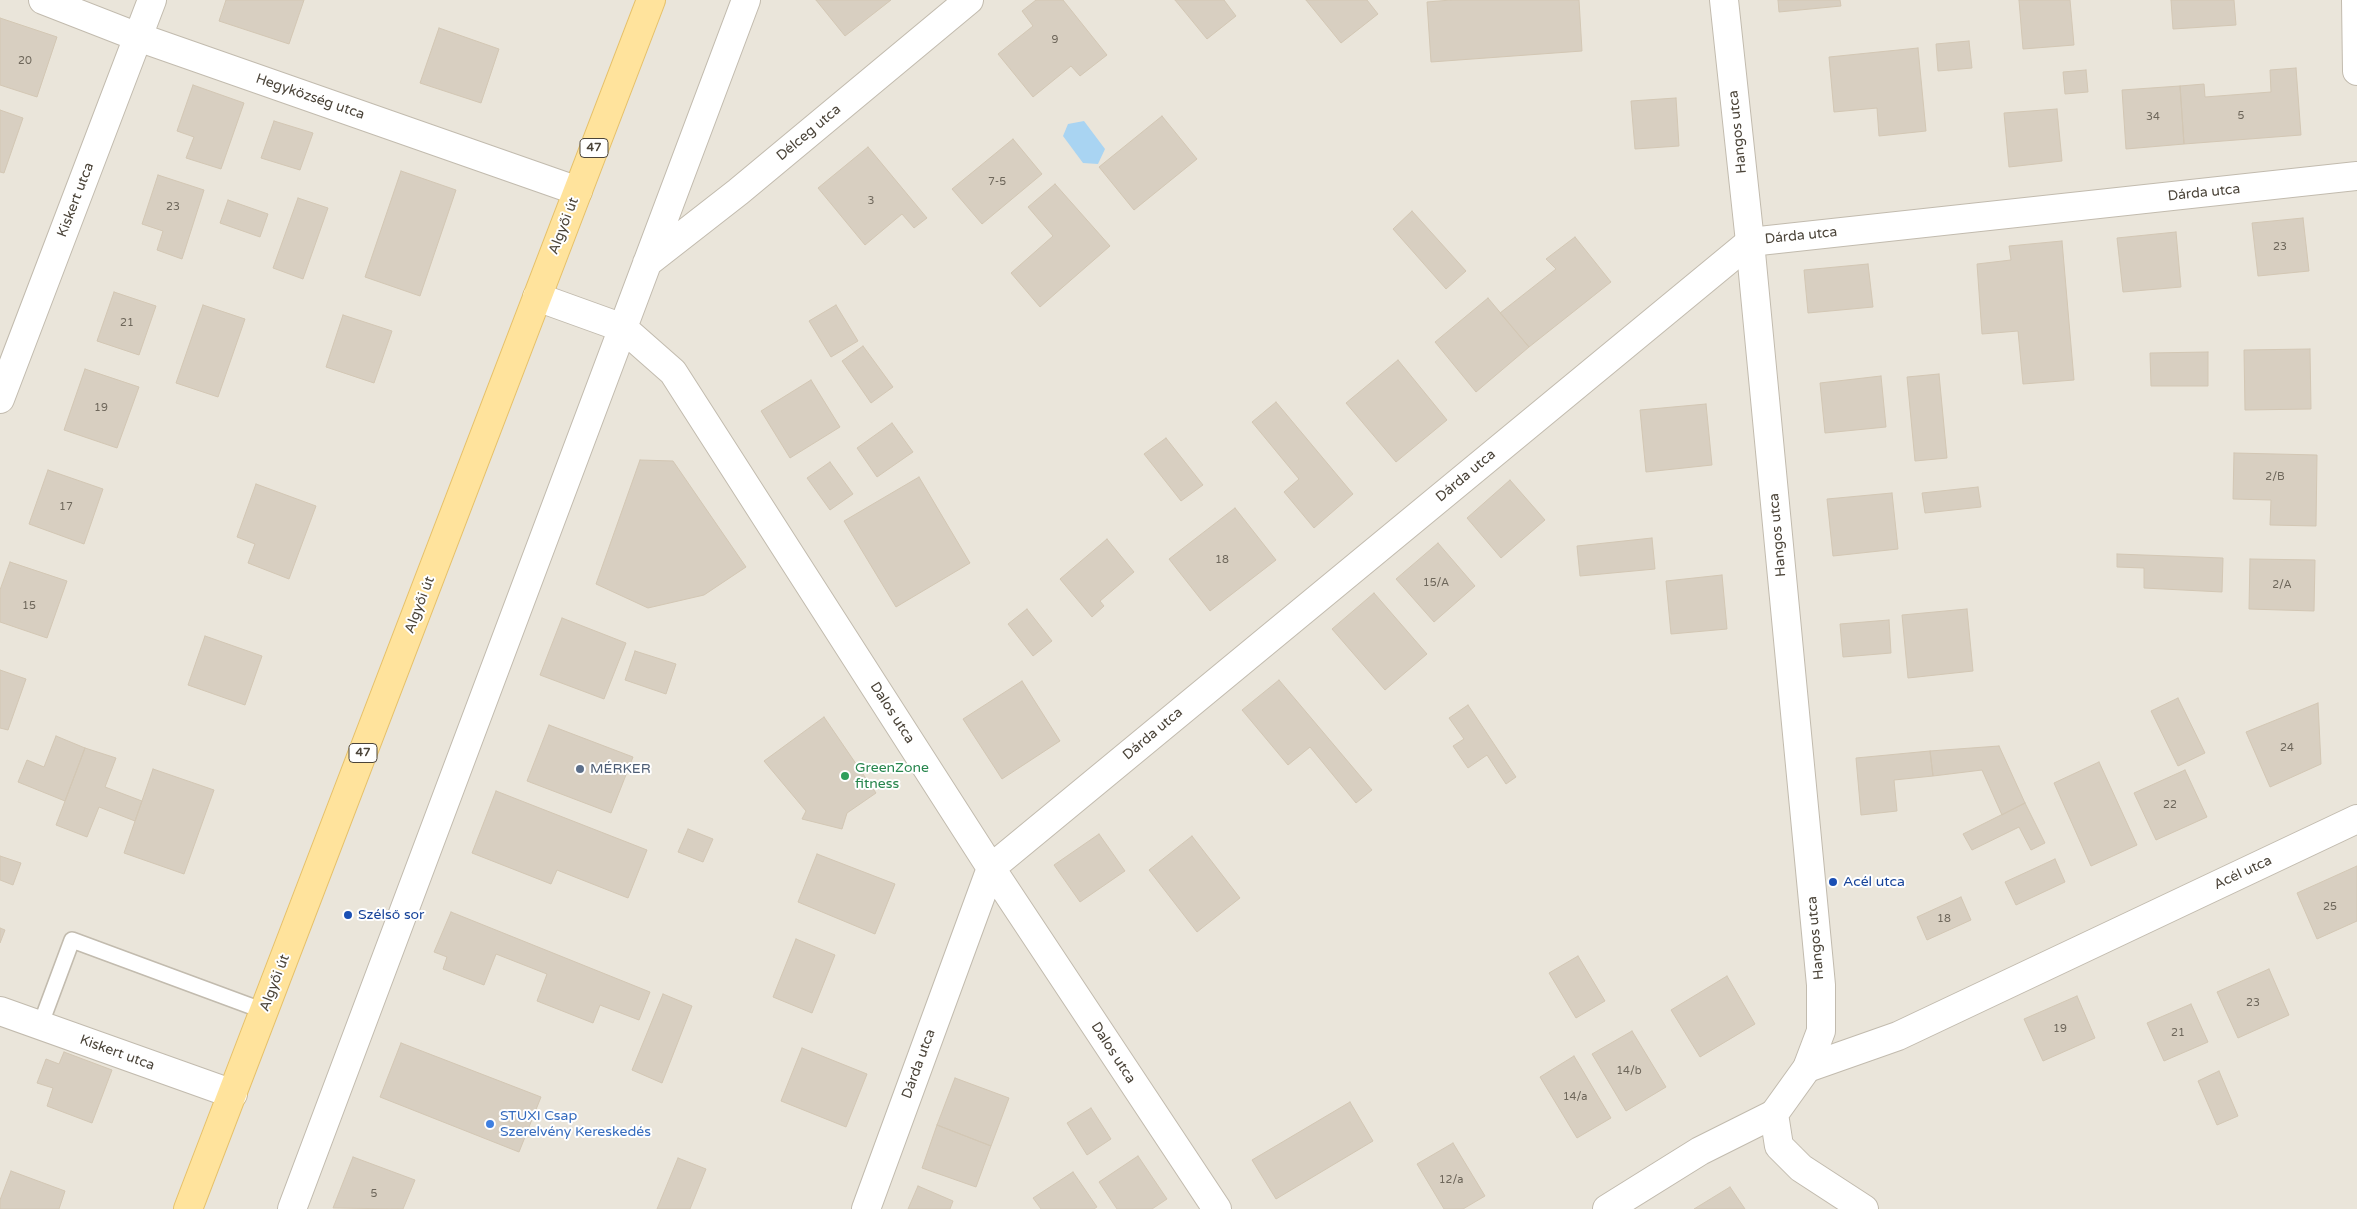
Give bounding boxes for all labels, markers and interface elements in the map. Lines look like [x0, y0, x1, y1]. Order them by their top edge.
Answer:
house number: 9 [1052, 33, 1058, 47]
house number: 20 [18, 54, 32, 68]
street label: Hegyközség utca [253, 71, 367, 123]
street label: Hangos utca [1725, 89, 1751, 175]
street label: Délceg utca [774, 101, 844, 165]
house number: 5 [2238, 109, 2244, 123]
house number: 34 [2146, 110, 2160, 124]
road number: 47 [580, 138, 608, 158]
street label: Kiskert utca [54, 160, 98, 240]
house number: 7-5 [988, 175, 1006, 189]
street label: Dárda utca [2167, 181, 2241, 205]
house number: 3 [868, 194, 874, 208]
street label: Algyői út [545, 195, 583, 257]
house number: 23 [166, 200, 180, 214]
street label: Dárda utca [1764, 224, 1838, 248]
house number: 23 [2273, 240, 2287, 254]
house number: 21 [120, 316, 134, 330]
house number: 19 [94, 401, 108, 415]
street label: Dárda utca [1433, 446, 1499, 506]
house number: 2/B [2265, 470, 2285, 484]
street label: Hangos utca [1766, 493, 1790, 577]
house number: 17 [59, 500, 73, 514]
house number: 18 [1215, 553, 1229, 567]
street label: Algyői út [401, 574, 439, 636]
house number: 15/A [1423, 576, 1449, 590]
house number: 2/A [2272, 578, 2292, 592]
house number: 15 [22, 599, 36, 613]
street label: Dalos utca [866, 679, 918, 747]
street label: Dárda utca [1120, 704, 1186, 764]
house number: 24 [2280, 741, 2294, 755]
road number: 47 [349, 744, 377, 762]
place label: GreenZone fitness [855, 760, 929, 792]
place label: MÉRKER [590, 761, 651, 777]
marker: MÉRKER [574, 763, 586, 775]
marker: GreenZone fitness [839, 770, 851, 782]
house number: 22 [2163, 798, 2177, 812]
street label: Acél utca [2211, 852, 2275, 894]
place label: Acél utca [1843, 874, 1905, 890]
marker: Acél utca [1827, 876, 1839, 888]
street label: Hangos utca [1804, 896, 1828, 980]
house number: 25 [2323, 900, 2337, 914]
place label: Szélső sor [358, 907, 424, 923]
marker: Szélső sor [342, 909, 354, 921]
house number: 18 [1937, 912, 1951, 926]
street label: Algyői út [256, 952, 294, 1014]
house number: 23 [2246, 996, 2260, 1010]
street label: Dalos utca [1087, 1019, 1139, 1087]
house number: 19 [2053, 1022, 2067, 1036]
house number: 21 [2171, 1026, 2185, 1040]
street label: Dárda utca [899, 1027, 939, 1101]
street label: Kiskert utca [77, 1032, 157, 1074]
house number: 14/b [1616, 1064, 1642, 1078]
house number: 14/a [1563, 1090, 1587, 1104]
place label: STUXI Csap Szerelvény Kereskedés [500, 1108, 651, 1140]
marker: STUXI Csap Szerelvény Kereskedés [484, 1118, 496, 1130]
house number: 12/a [1439, 1173, 1463, 1187]
house number: 5 [371, 1187, 377, 1201]

